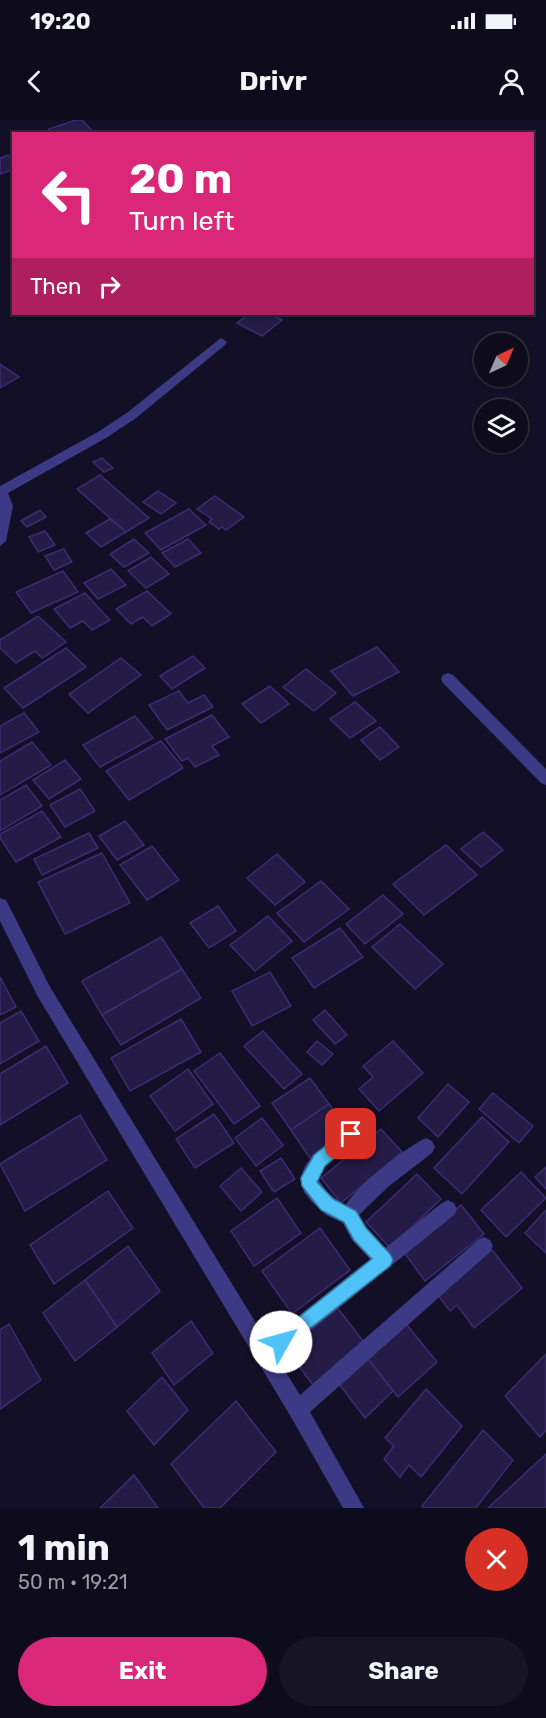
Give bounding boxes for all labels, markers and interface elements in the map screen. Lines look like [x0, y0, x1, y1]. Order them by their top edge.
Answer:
text: 19:20 [30, 8, 91, 35]
icon: back [18, 65, 51, 98]
text: Drivr [239, 65, 307, 97]
icon: person [495, 65, 528, 98]
text: 20 m [129, 154, 232, 204]
icon: left [30, 156, 108, 234]
text: Turn left [129, 205, 234, 237]
icon: right [93, 270, 126, 303]
text: Then [30, 273, 81, 300]
north arrow [474, 333, 528, 387]
map controls [474, 333, 528, 453]
button: layers [474, 399, 528, 453]
pin [325, 1108, 376, 1159]
icon: arrive [334, 1117, 367, 1150]
position arrow [249, 1310, 313, 1374]
text: 1 min [18, 1526, 110, 1569]
button: close [465, 1528, 528, 1591]
text: 50 m · 19:21 [18, 1570, 128, 1594]
button: Exit [18, 1637, 267, 1706]
button: Share [279, 1637, 528, 1706]

